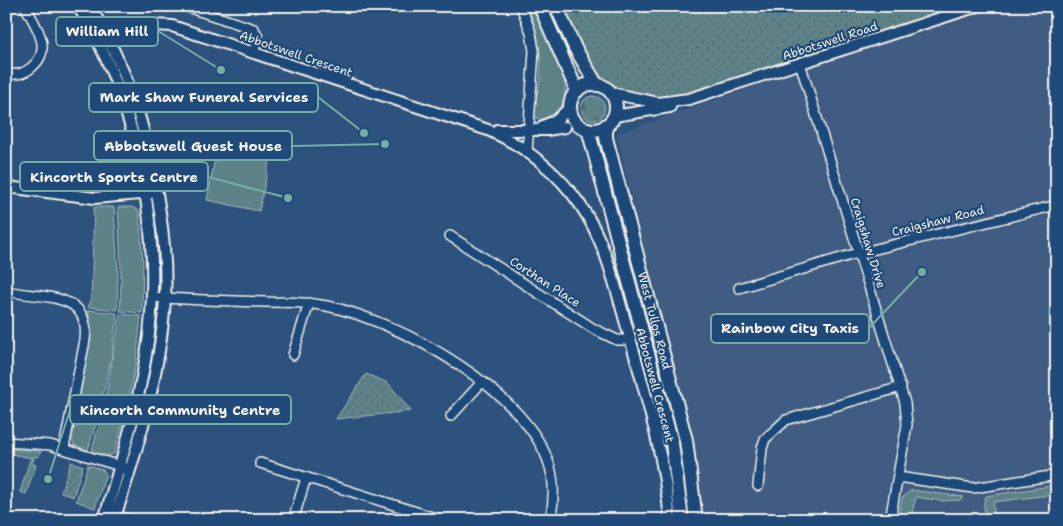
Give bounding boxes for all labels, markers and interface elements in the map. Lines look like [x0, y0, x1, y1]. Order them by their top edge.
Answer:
callout: William Hill [56, 17, 158, 46]
street label: Abbotswell Road [780, 18, 880, 64]
text: William Hill [66, 22, 148, 40]
street label: Abbotswell Crescent [237, 27, 355, 81]
callout: Mark Shaw Funeral Services [89, 83, 318, 112]
text: Mark Shaw Funeral Services [100, 88, 308, 106]
callout: Abbotswell Guest House [94, 131, 292, 160]
text: Abbotswell Guest House [104, 137, 282, 155]
callout: Kincorth Sports Centre [20, 162, 208, 191]
text: Kincorth Sports Centre [30, 168, 198, 186]
street label: Craigshaw Drive [847, 196, 889, 290]
street label: Craigshaw Road [890, 202, 986, 240]
street label: Corthan Place [507, 253, 584, 311]
street label: West Tullos Road [634, 270, 675, 372]
callout: Rainbow City Taxis [711, 314, 869, 343]
text: Rainbow City Taxis [721, 319, 859, 337]
street label: Abbotswell Crescent [632, 326, 678, 444]
callout: Kincorth Community Centre [70, 395, 291, 424]
text: Kincorth Community Centre [80, 401, 280, 419]

